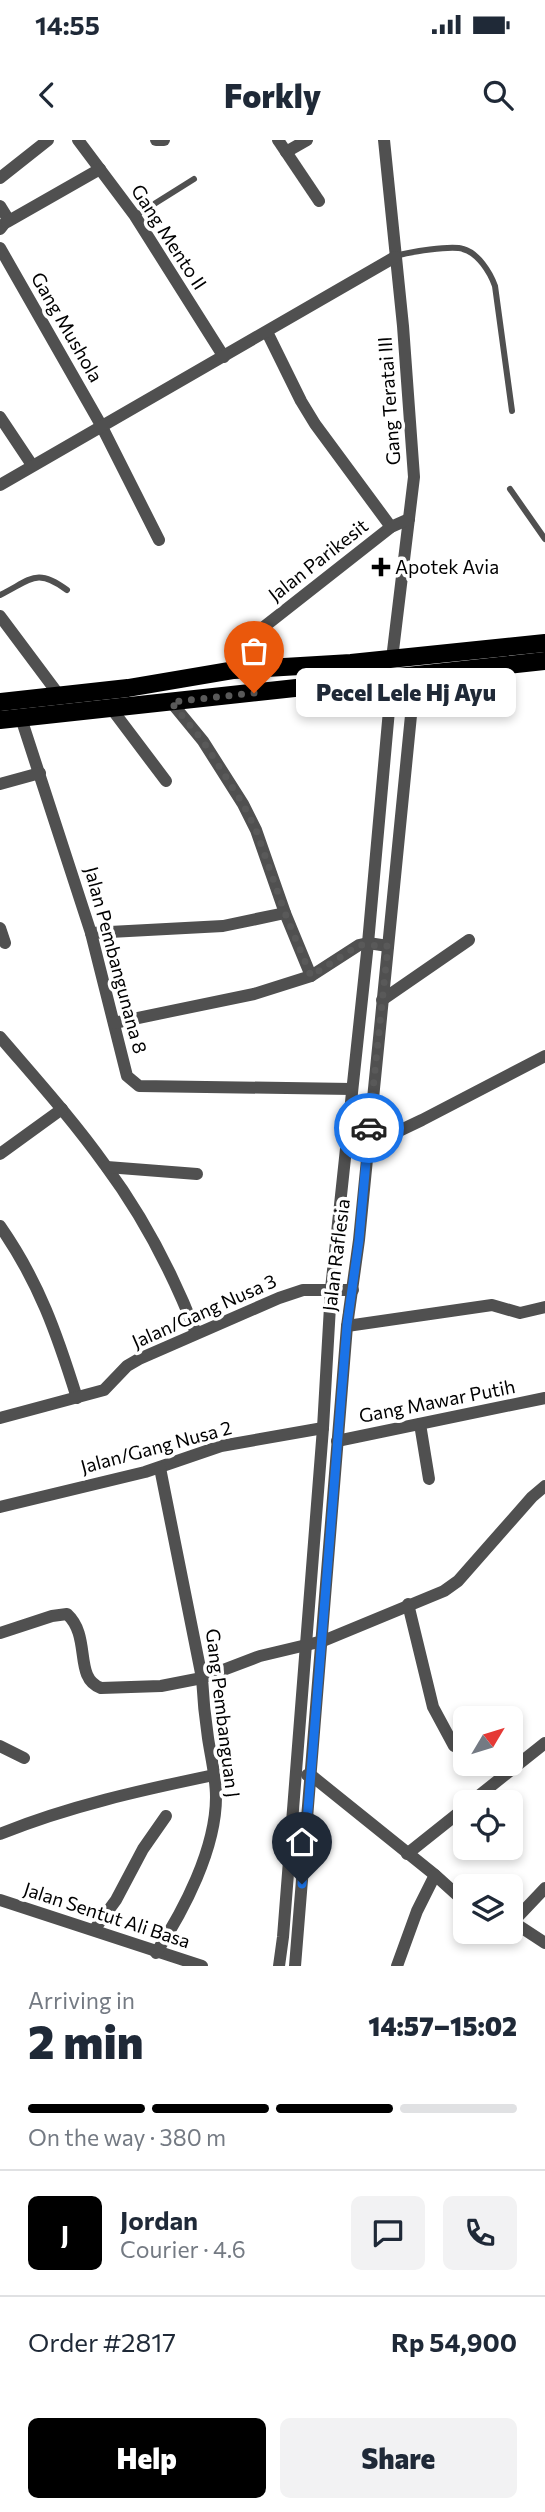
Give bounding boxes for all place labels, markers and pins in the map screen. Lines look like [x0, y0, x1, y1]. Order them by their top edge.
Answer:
place label: Apotek Avia [395, 555, 499, 578]
marker: Apotek Avia [373, 559, 389, 575]
pin [224, 621, 284, 693]
callout: Pecel Lele Hj Ayu [296, 668, 516, 718]
pin [272, 1812, 332, 1884]

